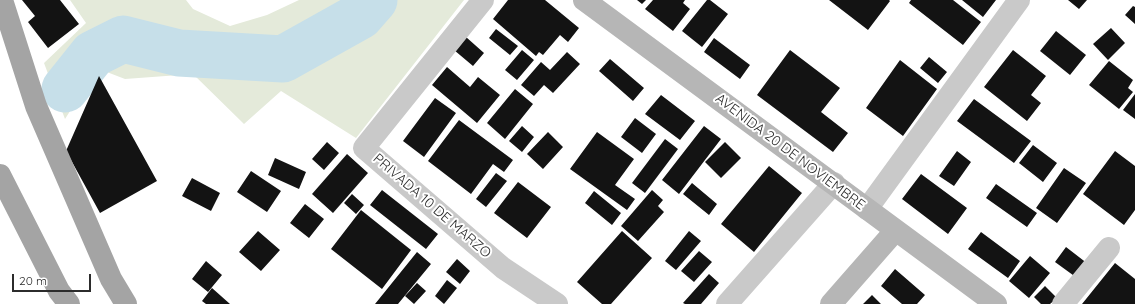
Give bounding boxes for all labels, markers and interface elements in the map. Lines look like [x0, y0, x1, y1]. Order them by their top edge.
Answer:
street label: AVENIDA 20 DE NOVIEMBRE [712, 90, 868, 214]
street label: PRIVADA 10 DE MARZO [370, 150, 494, 262]
scale bar [14, 266, 93, 292]
text: 20 m [19, 273, 47, 288]

